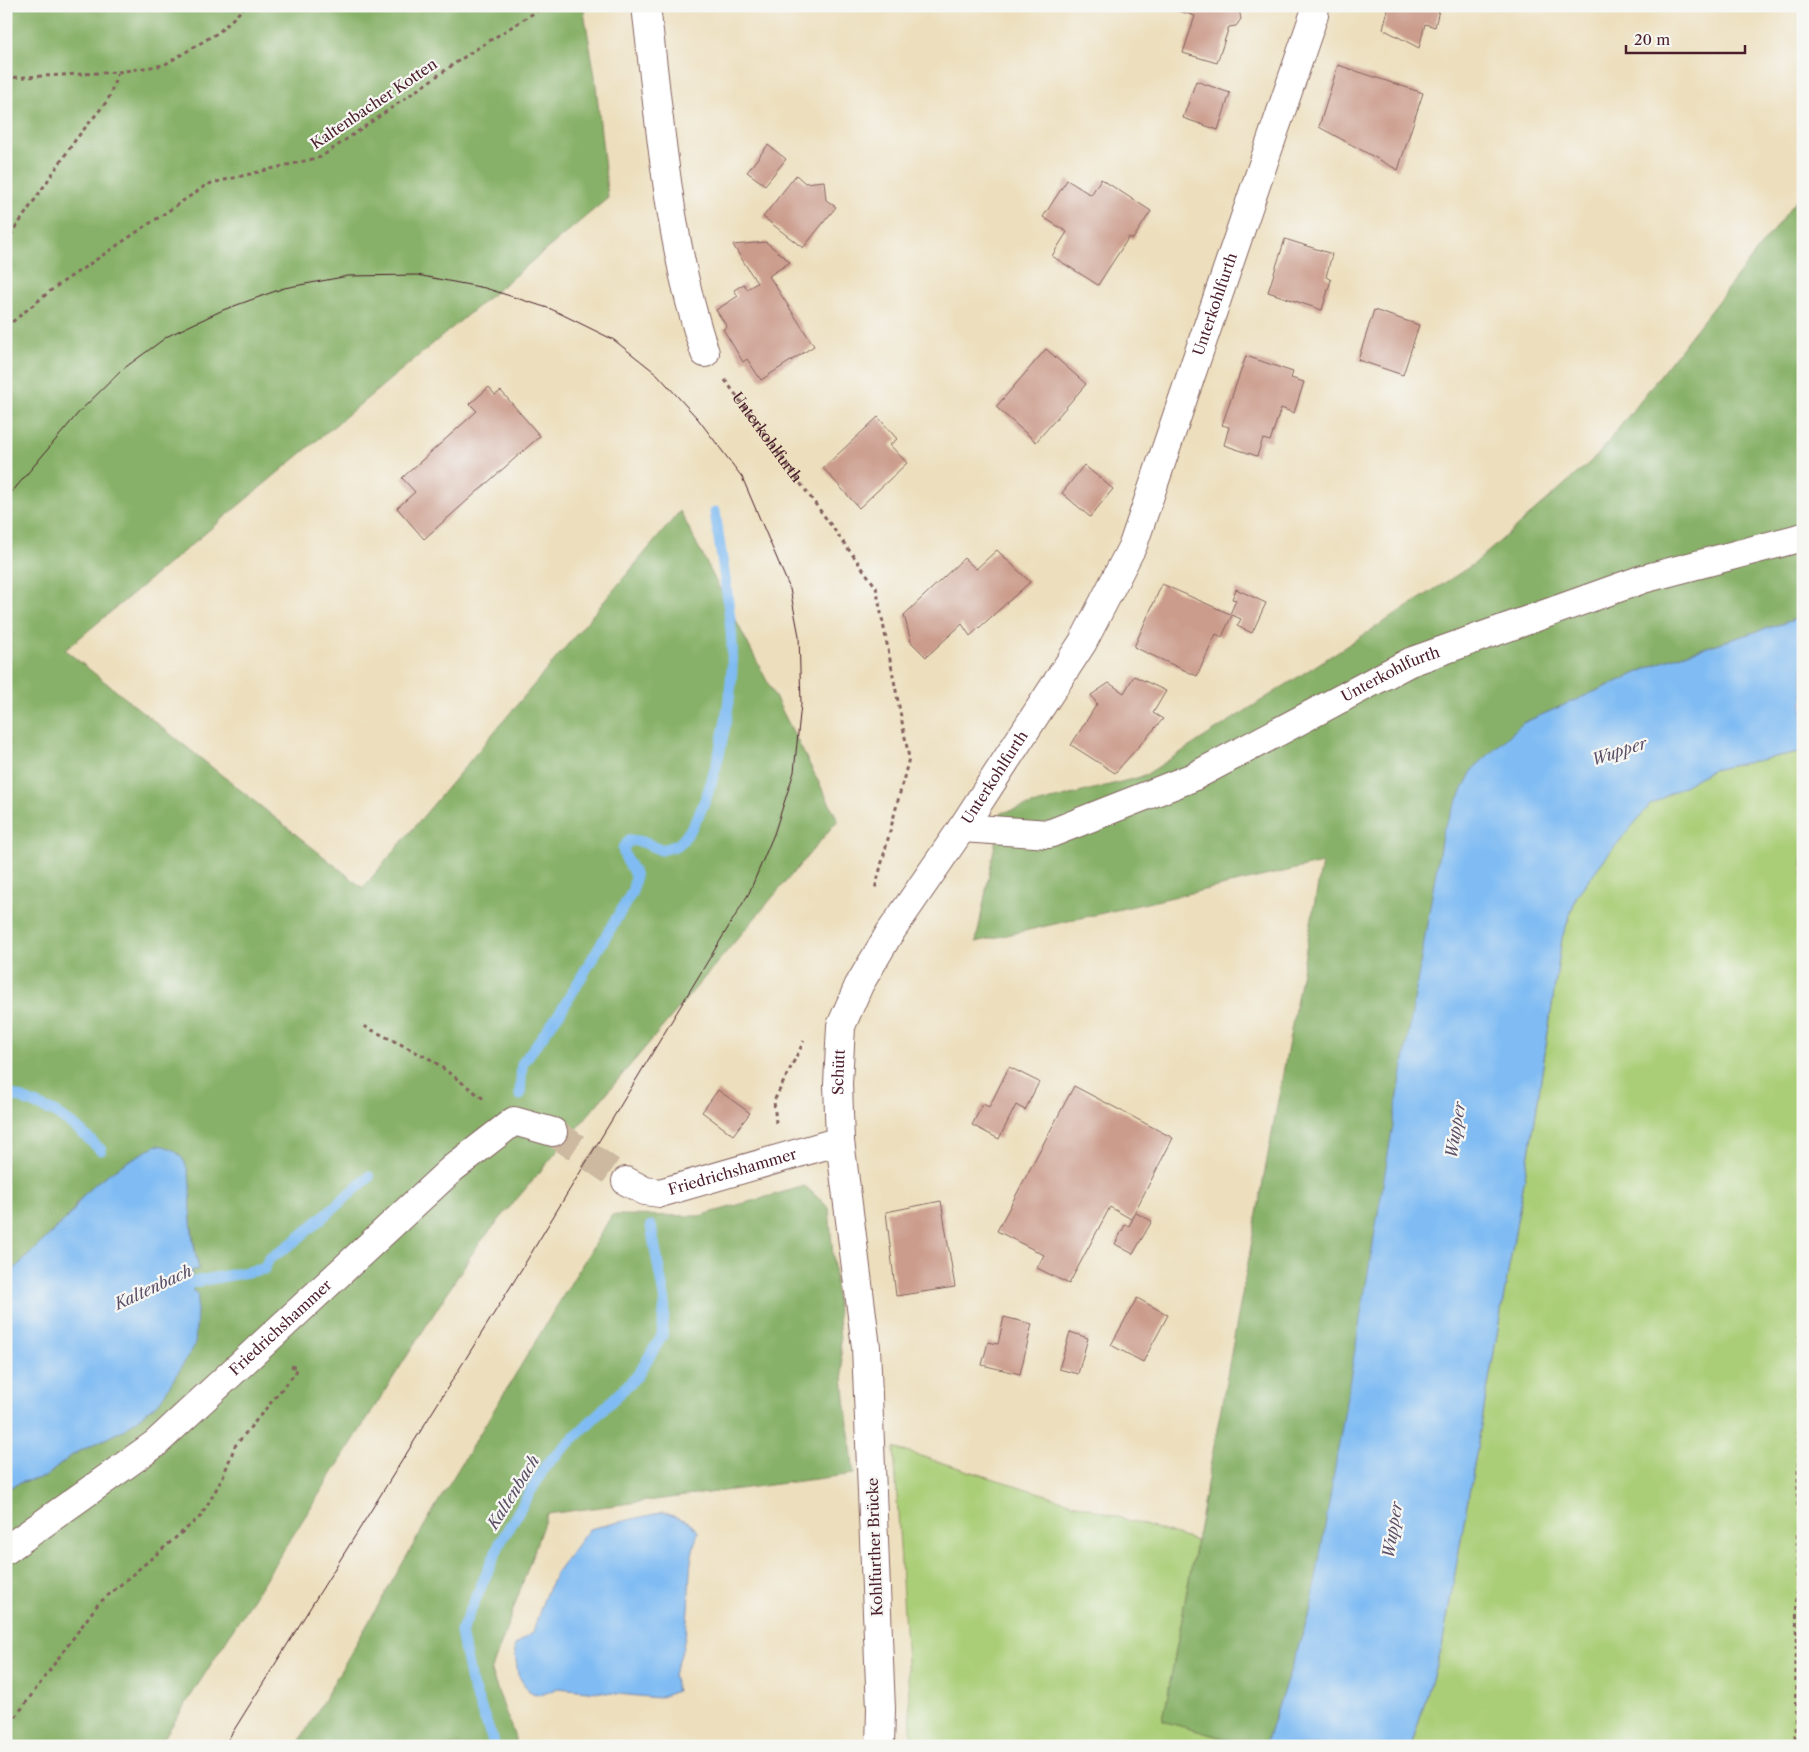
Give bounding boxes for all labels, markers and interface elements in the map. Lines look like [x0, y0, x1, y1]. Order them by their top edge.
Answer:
scale bar [1626, 22, 1745, 54]
text: 20 m [1634, 30, 1670, 49]
street label: Kaltenbacher Kotten [307, 54, 441, 153]
street label: Unterkohlfurth [1188, 250, 1241, 358]
street label: Unterkohlfurth [728, 388, 807, 487]
street label: Unterkohlfurth [1338, 642, 1443, 706]
street label: Unterkohlfurth [957, 726, 1032, 827]
water label: Wupper [1589, 732, 1651, 769]
street label: Schütt [828, 1048, 849, 1095]
water label: Wupper [1441, 1099, 1470, 1160]
street label: Friedrichshammer [666, 1144, 799, 1199]
water label: Kaltenbach [109, 1260, 195, 1315]
street label: Friedrichshammer [225, 1275, 336, 1379]
water label: Kaltenbach [481, 1451, 544, 1534]
street label: Kohlfurther Brücke [863, 1478, 886, 1616]
water label: Wupper [1378, 1499, 1407, 1560]

